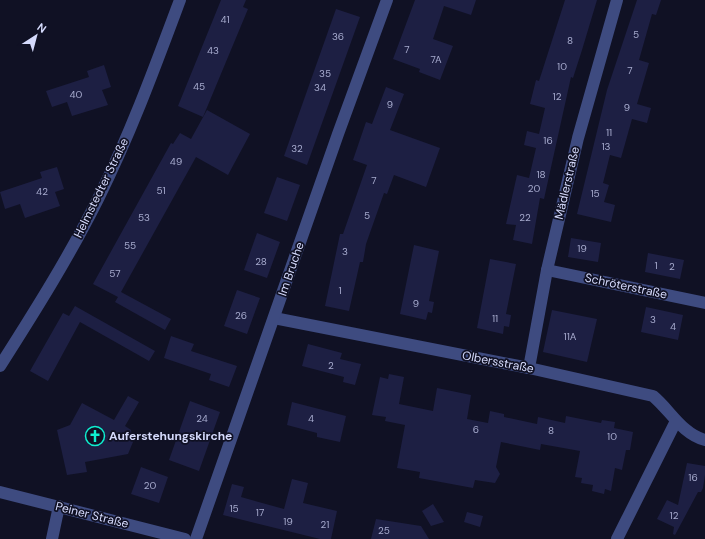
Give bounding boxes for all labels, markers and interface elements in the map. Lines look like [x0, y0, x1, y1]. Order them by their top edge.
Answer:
house number: 41 [220, 13, 230, 26]
north arrow [16, 16, 56, 56]
text: N [35, 20, 49, 36]
house number: 5 [633, 28, 639, 41]
house number: 36 [332, 30, 344, 43]
house number: 8 [567, 34, 573, 47]
house number: 7 [404, 43, 410, 56]
house number: 43 [207, 44, 219, 57]
house number: 7A [430, 53, 442, 66]
house number: 10 [557, 60, 567, 73]
house number: 7 [627, 64, 633, 77]
house number: 35 [319, 67, 331, 80]
house number: 45 [193, 80, 205, 93]
house number: 34 [314, 81, 326, 94]
house number: 40 [70, 88, 83, 101]
house number: 12 [553, 90, 562, 103]
house number: 9 [387, 98, 393, 111]
house number: 9 [624, 101, 630, 114]
house number: 11 [606, 126, 612, 139]
house number: 16 [543, 134, 553, 147]
street label: Helmstedter Straße [70, 135, 132, 241]
house number: 13 [601, 140, 611, 153]
house number: 32 [291, 142, 303, 155]
street label: Mädlerstraße [551, 145, 583, 221]
house number: 49 [170, 155, 182, 168]
house number: 18 [536, 168, 546, 181]
house number: 7 [371, 174, 377, 187]
house number: 20 [528, 182, 540, 195]
house number: 51 [156, 184, 166, 197]
house number: 42 [36, 185, 48, 198]
house number: 15 [590, 187, 600, 200]
house number: 5 [364, 209, 370, 222]
house number: 53 [138, 211, 150, 224]
house number: 22 [519, 211, 531, 224]
house number: 55 [124, 239, 136, 252]
street label: Im Bruche [274, 240, 308, 298]
house number: 19 [577, 242, 587, 255]
house number: 3 [342, 245, 348, 258]
house number: 28 [255, 255, 267, 268]
house number: 1 [654, 259, 658, 272]
house number: 2 [669, 260, 675, 273]
house number: 57 [109, 267, 121, 280]
street label: Schröterstraße [583, 269, 669, 303]
house number: 1 [338, 284, 342, 297]
house number: 9 [413, 297, 419, 310]
house number: 26 [235, 309, 247, 322]
house number: 11 [492, 312, 498, 325]
house number: 3 [650, 313, 656, 326]
house number: 4 [670, 320, 676, 333]
house number: 11A [564, 330, 577, 343]
street label: Olbersstraße [461, 347, 535, 377]
house number: 2 [328, 359, 334, 372]
house number: 24 [196, 412, 208, 425]
house number: 4 [308, 412, 314, 425]
house number: 6 [473, 423, 479, 436]
house number: 8 [548, 424, 554, 437]
church icon: Auferstehungskirche [84, 425, 106, 447]
place label: Auferstehungskirche [109, 428, 232, 444]
house number: 10 [607, 430, 617, 443]
house number: 16 [688, 471, 698, 484]
house number: 20 [144, 479, 156, 492]
street label: Peiner Straße [54, 498, 130, 532]
house number: 15 [229, 502, 239, 515]
house number: 17 [256, 506, 264, 519]
house number: 12 [670, 509, 679, 522]
house number: 19 [283, 515, 293, 528]
house number: 21 [321, 518, 329, 531]
house number: 25 [378, 524, 390, 537]

